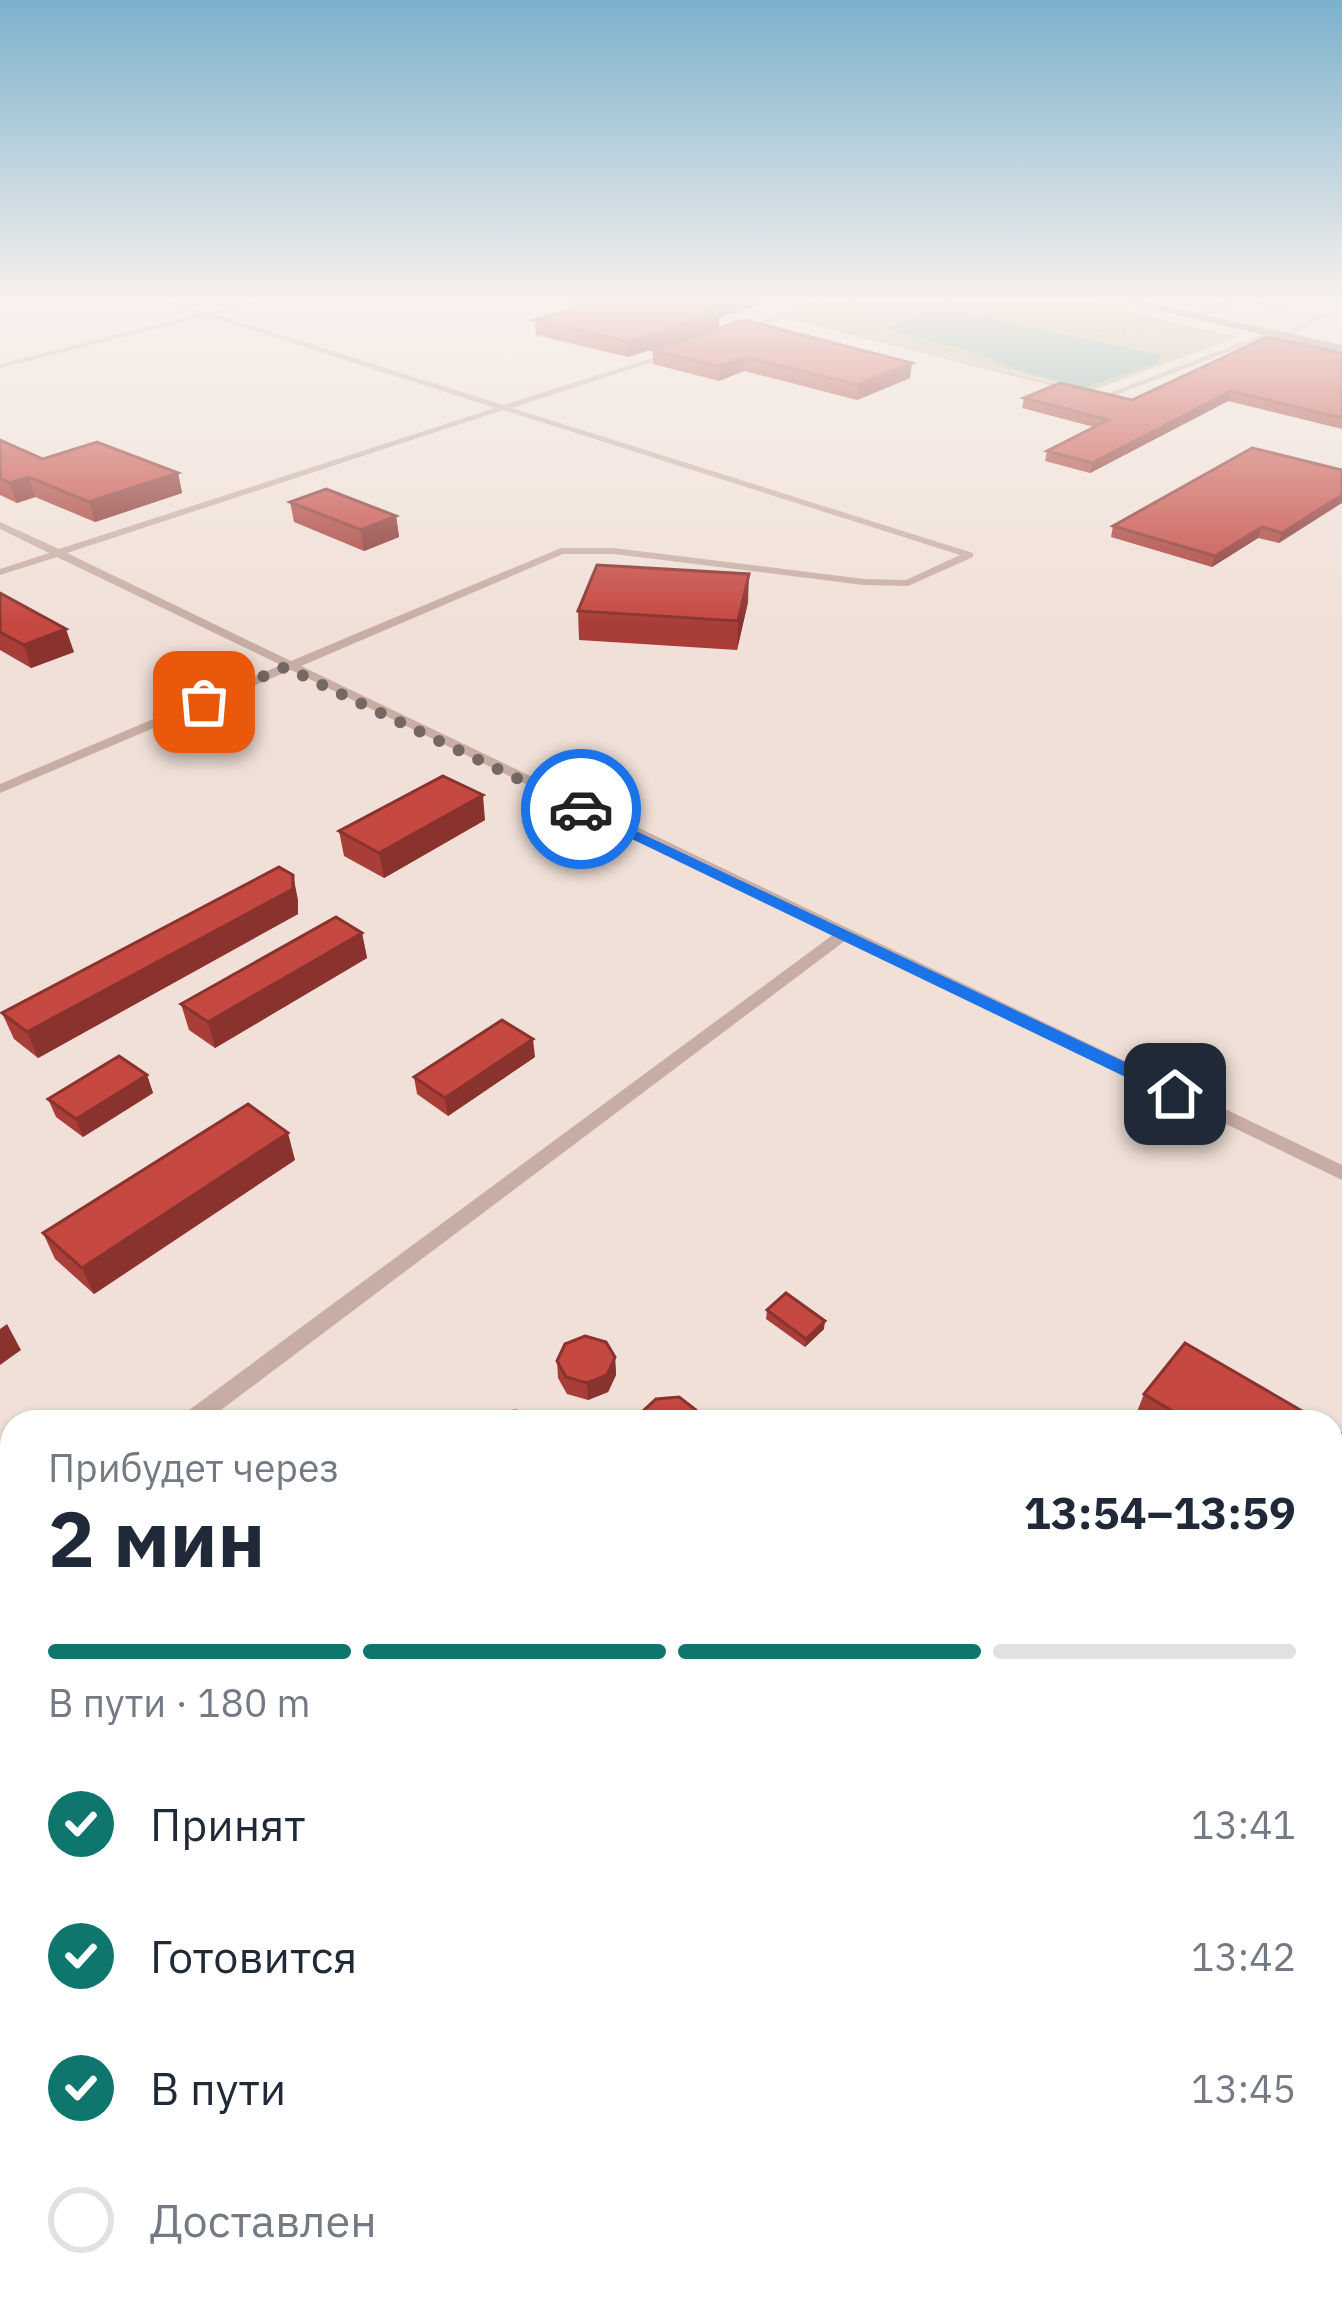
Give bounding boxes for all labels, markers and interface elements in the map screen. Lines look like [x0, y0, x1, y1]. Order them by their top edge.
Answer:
pin [153, 651, 255, 753]
icon: bag [171, 669, 237, 735]
courier [521, 749, 641, 869]
icon: car [548, 776, 614, 842]
pin [1124, 1043, 1226, 1145]
icon: home [1142, 1061, 1208, 1127]
text: Прибудет через [48, 1442, 339, 1493]
text: 13:54–13:59 [1024, 1483, 1296, 1541]
text: 2 мин [48, 1487, 265, 1588]
text: В пути · 180 m [48, 1677, 311, 1728]
icon: check [48, 1791, 114, 1857]
text: Принят [150, 1795, 306, 1853]
text: 13:41 [1191, 1799, 1296, 1850]
icon: check [48, 1923, 114, 1989]
text: Готовится [150, 1927, 357, 1985]
text: 13:42 [1191, 1931, 1296, 1982]
icon: check [48, 2055, 114, 2121]
text: В пути [150, 2059, 286, 2117]
text: 13:45 [1191, 2063, 1296, 2114]
text: Доставлен [150, 2191, 377, 2249]

